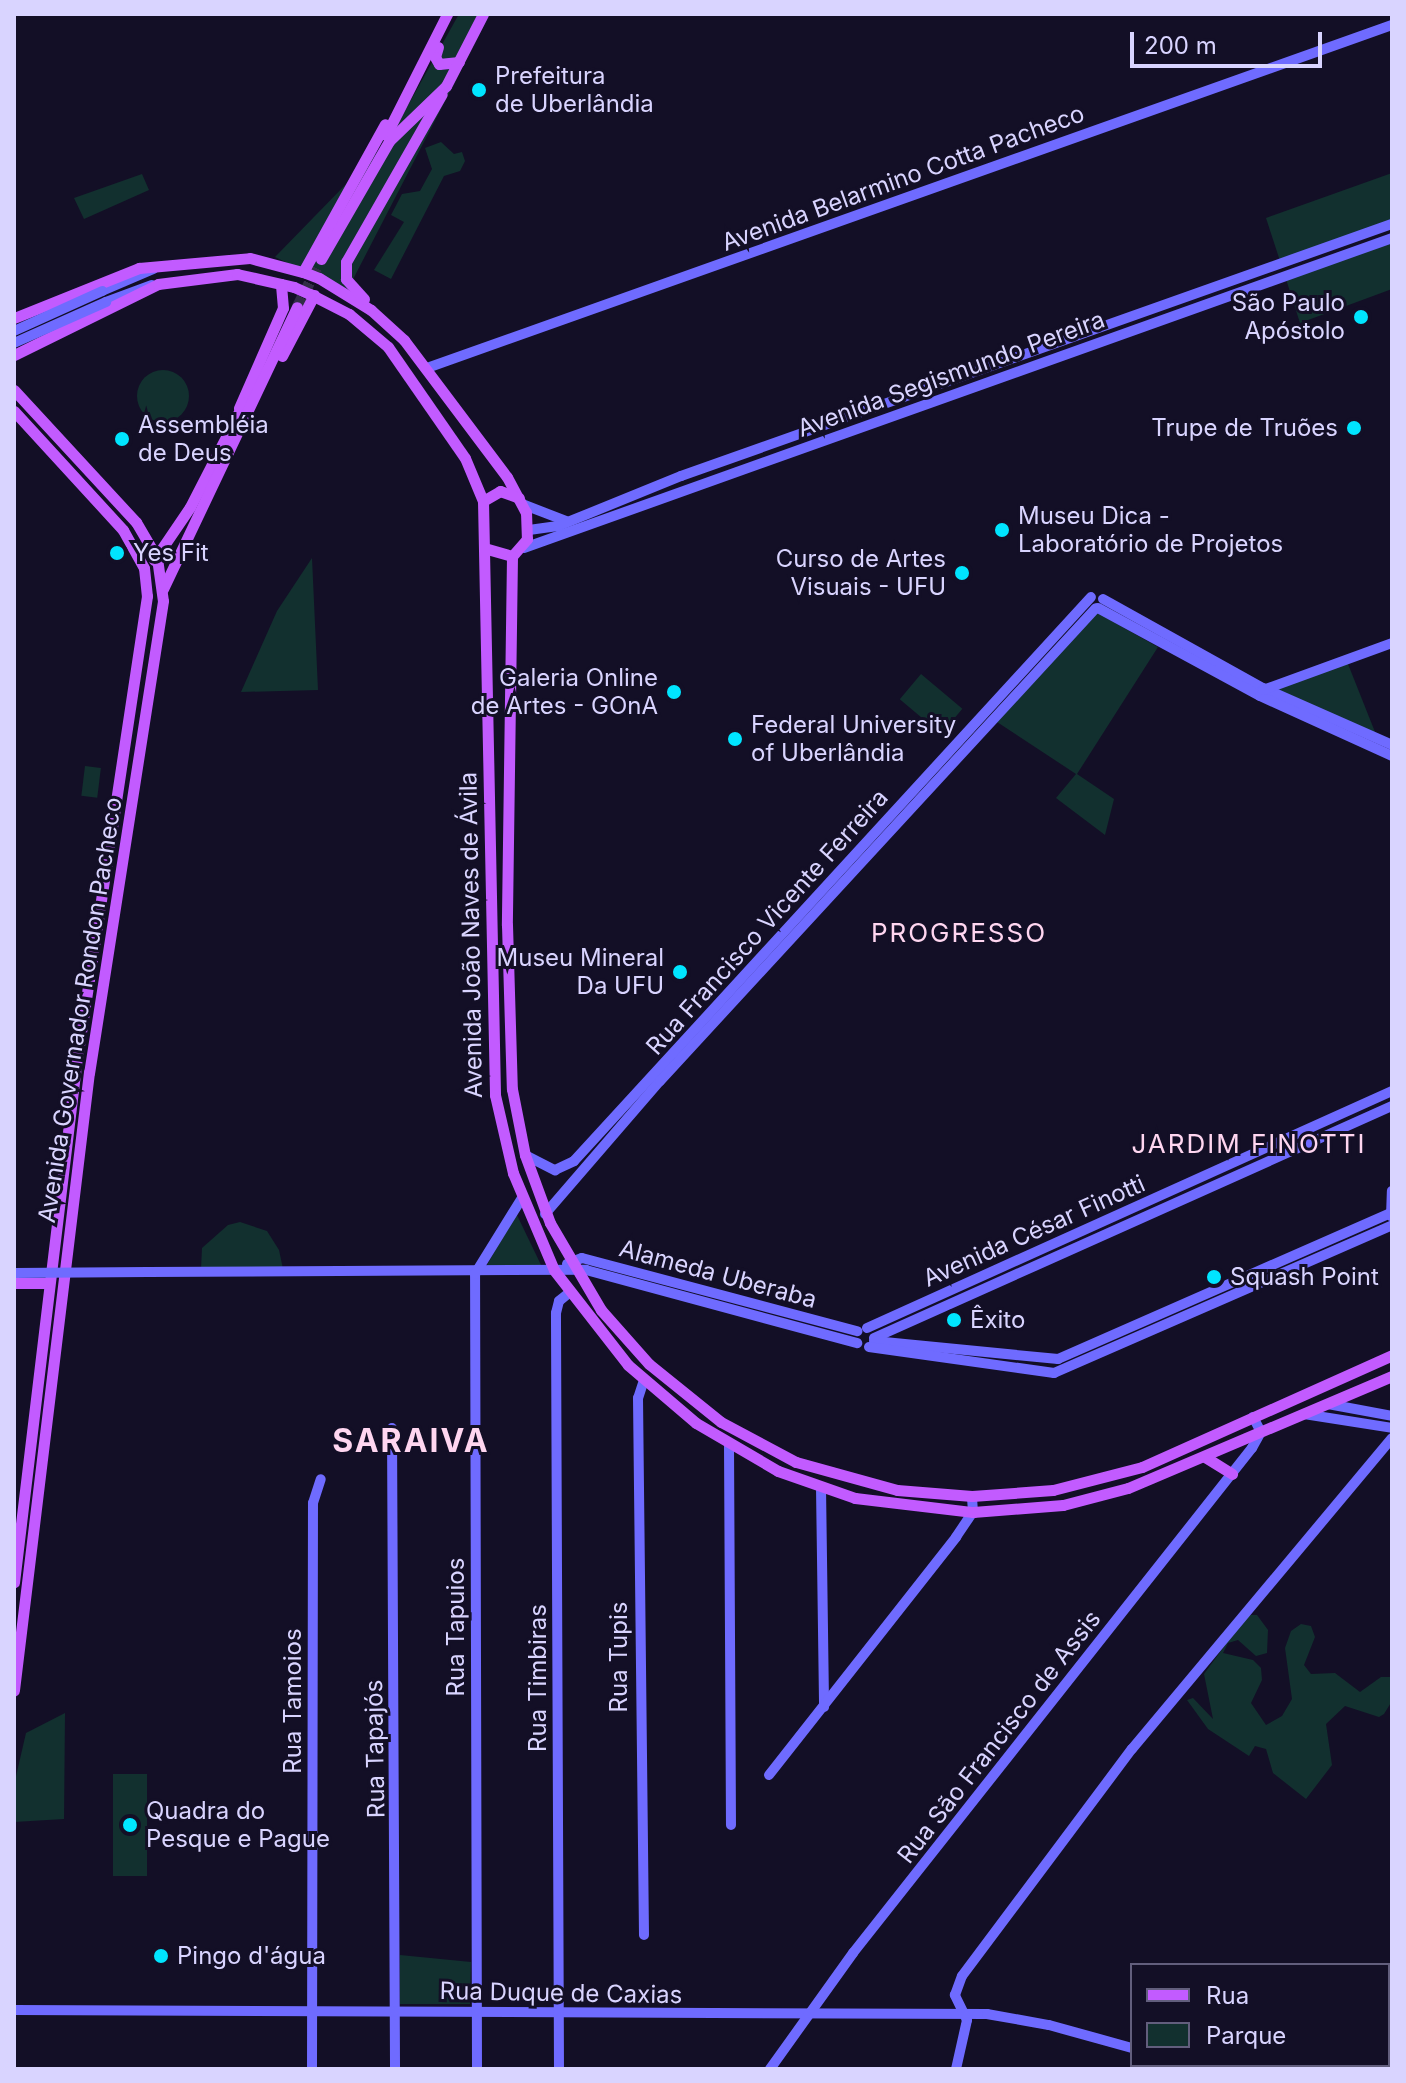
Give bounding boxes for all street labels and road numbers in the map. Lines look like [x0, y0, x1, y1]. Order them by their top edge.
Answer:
street label: Avenida Belarmino Cotta Pacheco [718, 99, 1088, 257]
street label: Avenida Segismundo Pereira [793, 305, 1109, 443]
street label: Avenida João Naves de Ávila [454, 772, 488, 1098]
street label: Rua Francisco Vicente Ferreira [640, 783, 894, 1061]
street label: Avenida Governador Rondon Pacheco [32, 795, 128, 1225]
street label: Avenida César Finotti [919, 1169, 1149, 1293]
street label: Alameda Uberaba [616, 1234, 820, 1314]
street label: Rua Tapuios [442, 1558, 470, 1696]
street label: Rua Tupis [605, 1602, 633, 1712]
street label: Rua Timbiras [524, 1604, 552, 1752]
street label: Rua São Francisco de Assis [891, 1605, 1107, 1869]
street label: Rua Tamoios [279, 1628, 307, 1774]
street label: Rua Tapajós [359, 1680, 391, 1818]
street label: Rua Duque de Caxias [440, 1976, 682, 2010]

